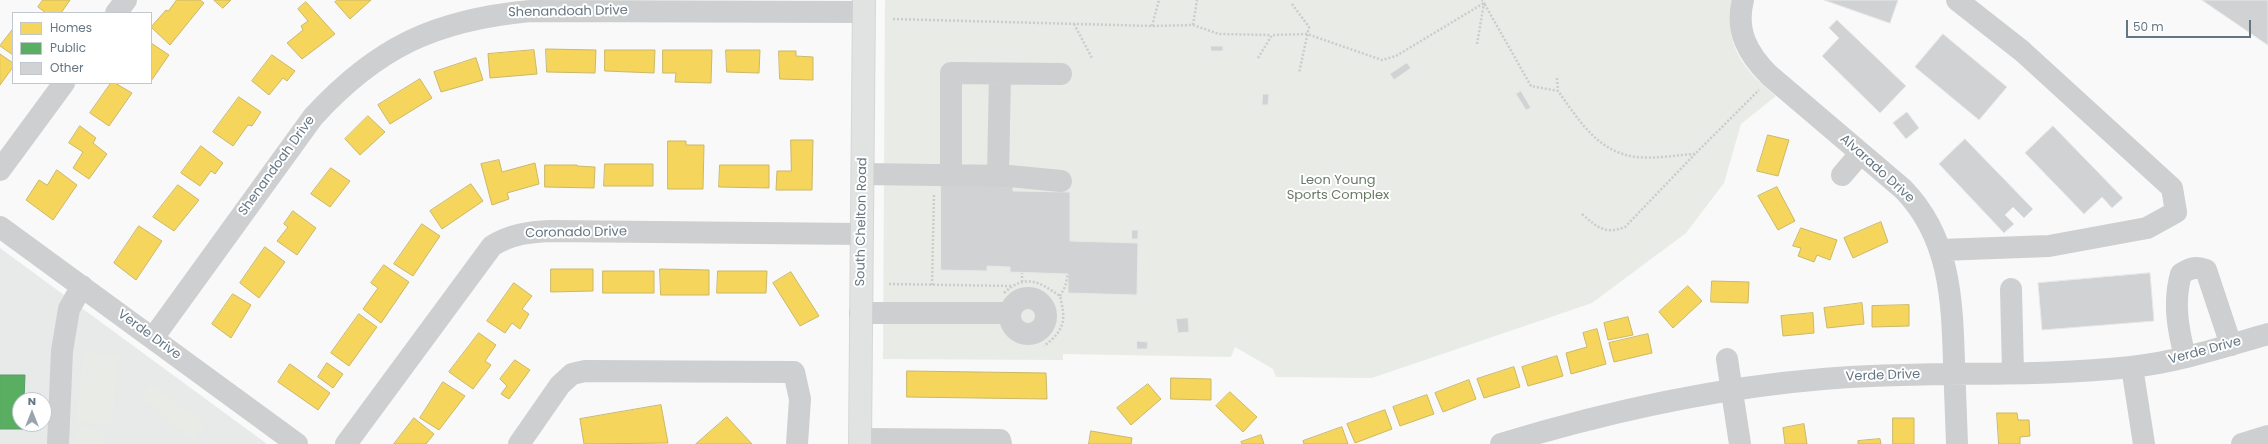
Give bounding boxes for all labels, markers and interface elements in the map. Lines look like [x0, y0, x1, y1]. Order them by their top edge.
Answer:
street label: Shenandoah Drive [508, 3, 628, 21]
legend [12, 12, 152, 84]
scale bar [2128, 12, 2253, 38]
text: 50 m [2133, 18, 2164, 35]
text: Homes [50, 19, 92, 36]
text: Public [50, 39, 86, 56]
text: Other [50, 59, 83, 76]
street label: Shenandoah Drive [236, 113, 318, 219]
street label: Alvarado Drive [1837, 131, 1917, 207]
street label: South Chelton Road [853, 157, 871, 287]
park label: Leon Young Sports Complex [1287, 173, 1389, 204]
street label: Coronado Drive [525, 224, 627, 242]
street label: Verde Drive [114, 307, 184, 363]
street label: Verde Drive [2167, 334, 2243, 368]
street label: Verde Drive [1845, 367, 1921, 385]
north arrow [12, 392, 52, 432]
text: N [28, 393, 36, 409]

